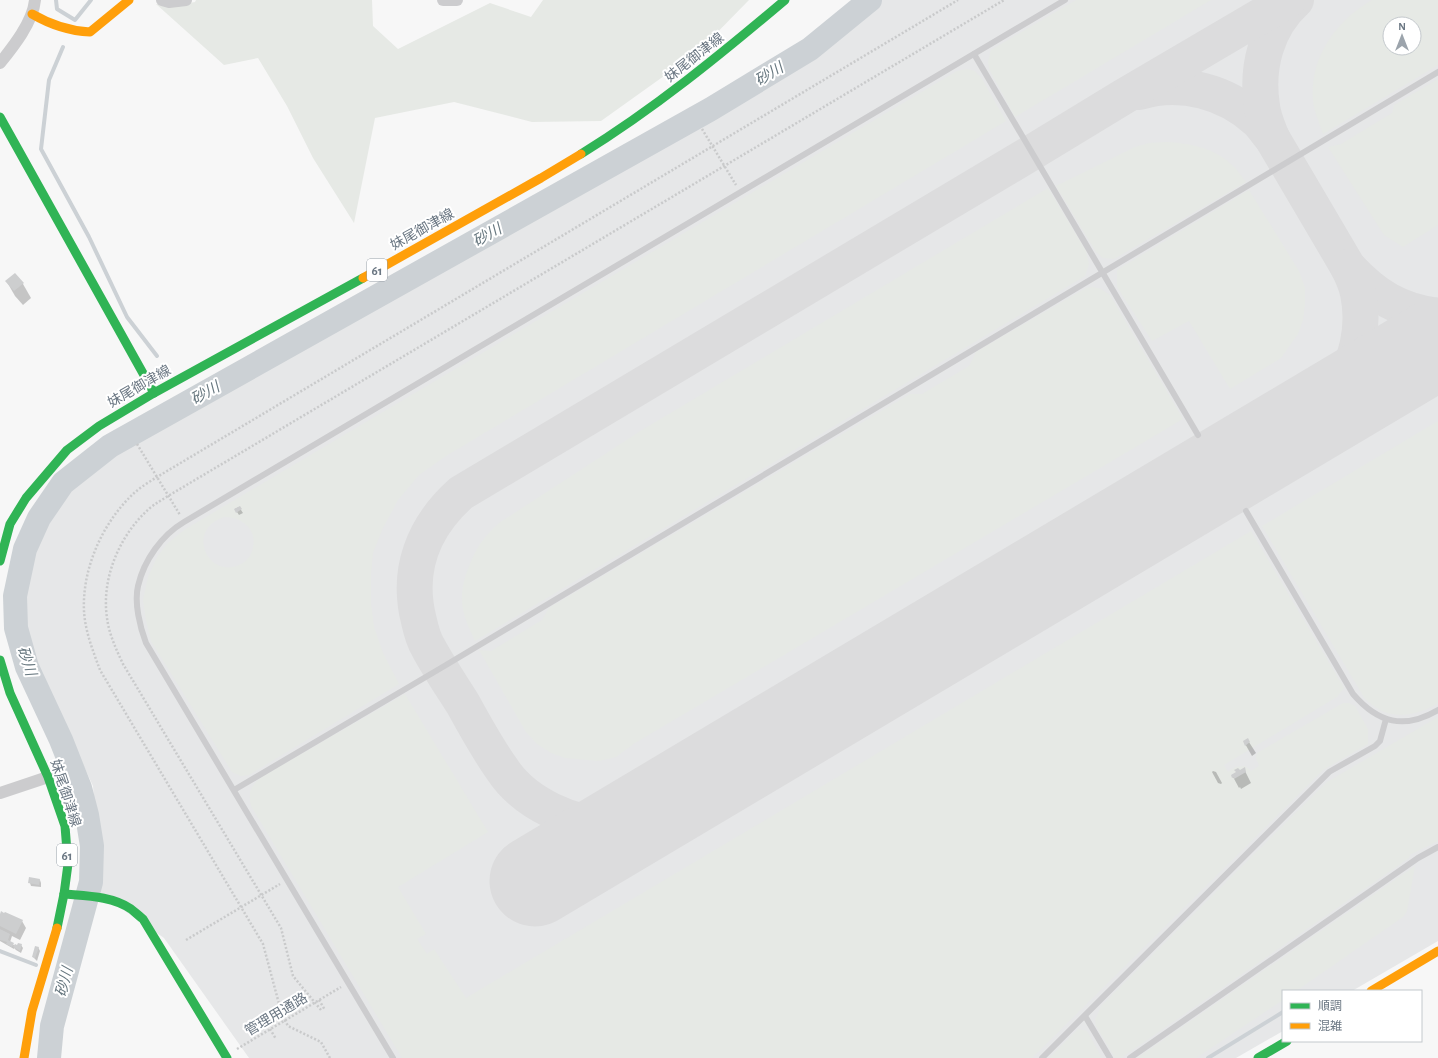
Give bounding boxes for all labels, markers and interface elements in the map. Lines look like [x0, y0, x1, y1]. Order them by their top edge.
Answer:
north arrow [1382, 16, 1422, 56]
text: N [1398, 21, 1406, 32]
street label: 妹尾御津線 [661, 29, 727, 85]
water label: 砂川 [752, 58, 788, 89]
street label: 妹尾御津線 [388, 205, 456, 253]
water label: 砂川 [470, 220, 506, 249]
road number: 61 [367, 259, 387, 281]
street label: 妹尾御津線 [105, 362, 173, 410]
water label: 砂川 [188, 378, 224, 407]
water label: 砂川 [15, 644, 40, 680]
street label: 妹尾御津線 [48, 757, 84, 829]
road number: 61 [57, 844, 77, 866]
water label: 砂川 [52, 964, 76, 999]
street label: 管理用通路 [242, 990, 310, 1039]
legend [1282, 990, 1422, 1042]
text: 順調 [1318, 1000, 1342, 1012]
text: 混雑 [1318, 1019, 1342, 1032]

